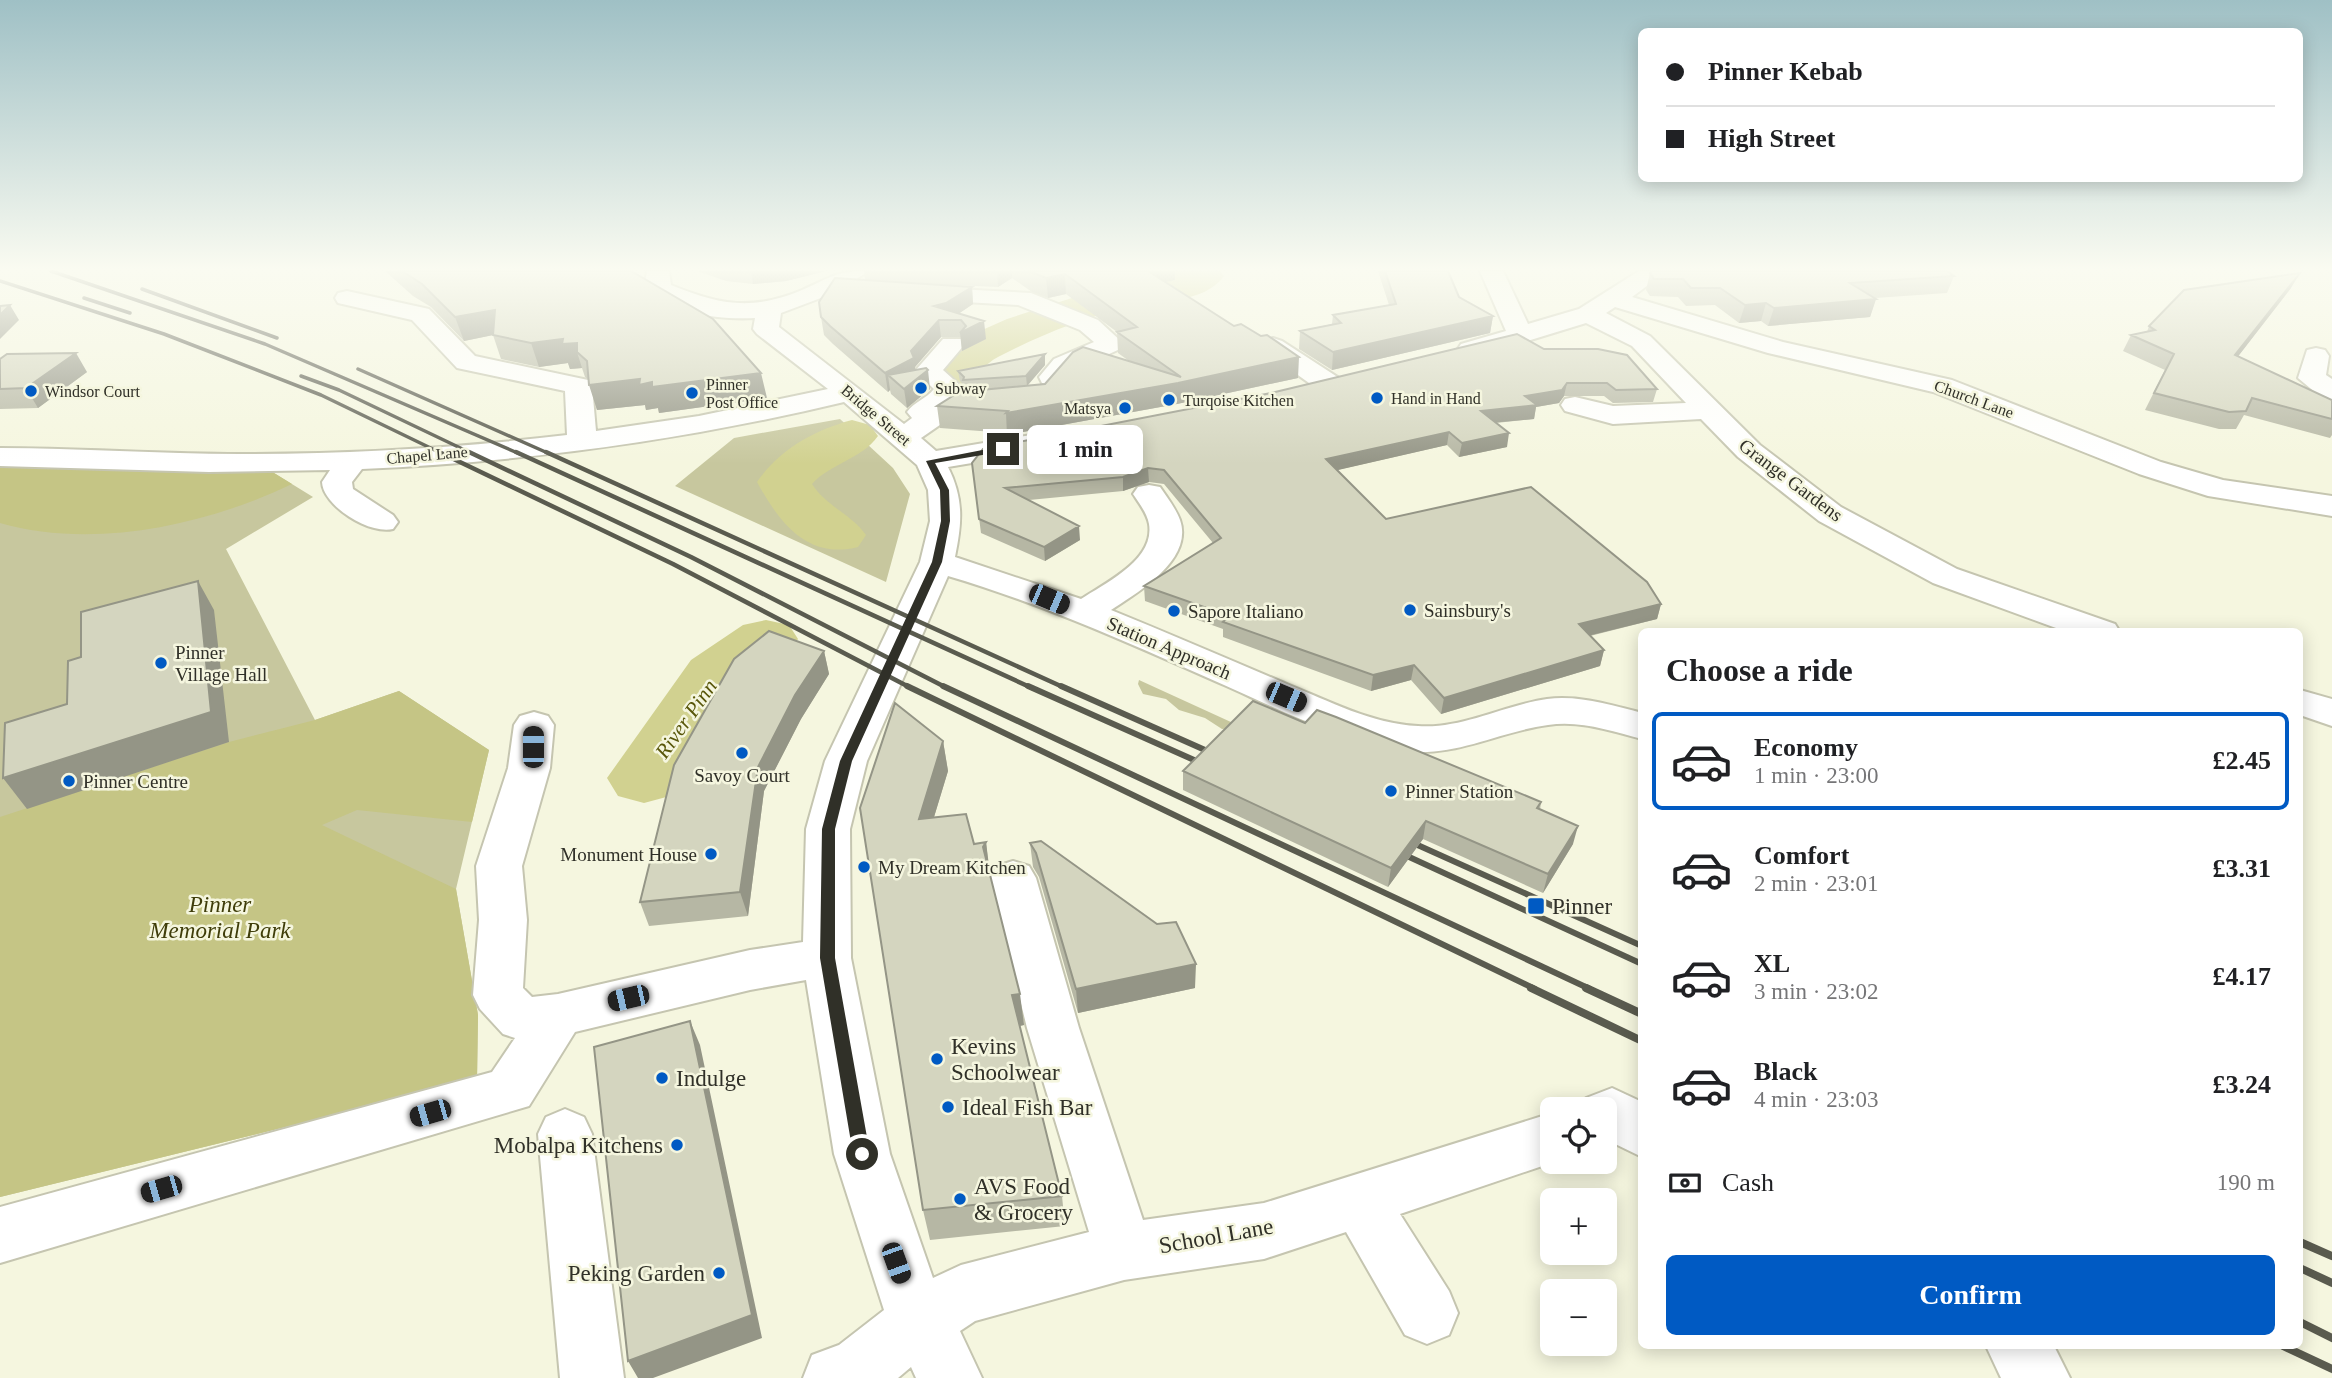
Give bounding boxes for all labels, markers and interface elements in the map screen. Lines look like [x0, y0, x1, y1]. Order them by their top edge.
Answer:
text: Pinner Kebab [1708, 57, 1863, 86]
text: High Street [1708, 124, 1835, 153]
place label: Pinner Post Office [706, 376, 778, 411]
street label: Church Lane [1932, 377, 2016, 421]
marker: Subway [913, 380, 929, 396]
place label: Subway [935, 380, 987, 398]
street label: Bridge Street [837, 381, 914, 450]
marker: Windsor Court [23, 383, 39, 399]
place label: Windsor Court [45, 383, 140, 400]
marker: Pinner Post Office [684, 385, 700, 401]
marker: Hand in Hand [1369, 390, 1385, 406]
place label: Hand in Hand [1391, 390, 1481, 407]
marker: Turqoise Kitchen [1161, 392, 1177, 408]
place label: Turqoise Kitchen [1183, 392, 1294, 410]
place label: Matsya [1064, 400, 1111, 418]
marker: Matsya [1117, 400, 1133, 416]
callout: 1 min [1028, 424, 1143, 474]
route end [987, 433, 1019, 465]
street label: Grange Gardens [1735, 434, 1847, 526]
text: 1 min [1057, 437, 1113, 462]
street label: Chapel Lane [386, 443, 468, 468]
car [1026, 581, 1073, 617]
place label: Sainsbury's [1424, 600, 1511, 621]
place label: Sapore Italiano [1188, 601, 1304, 622]
marker: Sainsbury's [1402, 602, 1418, 618]
marker: Sapore Italiano [1166, 603, 1182, 619]
street label: Station Approach [1104, 612, 1235, 684]
place label: Pinner Village Hall [175, 642, 267, 685]
text: Choose a ride [1666, 652, 1853, 688]
marker: Pinner Village Hall [153, 655, 169, 671]
water label: River Pinn [650, 675, 722, 764]
car [1263, 679, 1310, 715]
car [523, 726, 544, 768]
icon: car [1670, 730, 1733, 793]
text: Economy [1754, 733, 1858, 762]
marker: Savoy Court [734, 745, 750, 761]
text: £2.45 [2213, 746, 2271, 775]
text: 1 min · 23:00 [1754, 763, 1879, 788]
place label: Savoy Court [694, 765, 790, 786]
place label: Pinner Centre [83, 771, 188, 792]
marker: Pinner Centre [61, 773, 77, 789]
place label: Pinner Station [1405, 781, 1514, 802]
marker: Pinner Station [1383, 783, 1399, 799]
icon: car [1670, 838, 1733, 901]
text: Comfort [1754, 841, 1849, 870]
place label: Monument House [560, 844, 697, 865]
marker: Monument House [703, 846, 719, 862]
text: £3.31 [2213, 854, 2271, 883]
place label: My Dream Kitchen [878, 857, 1026, 878]
marker: My Dream Kitchen [856, 859, 872, 875]
text: 2 min · 23:01 [1754, 871, 1879, 896]
park label: Pinner Memorial Park [148, 892, 291, 943]
place label: Pinner [1552, 894, 1612, 919]
marker: Pinner [1526, 896, 1546, 916]
icon: car [1670, 946, 1733, 1009]
text: XL [1754, 949, 1790, 978]
text: £4.17 [2213, 962, 2271, 991]
text: 3 min · 23:02 [1754, 979, 1879, 1004]
car [606, 983, 651, 1013]
place label: Kevins Schoolwear [951, 1034, 1060, 1085]
marker: Kevins Schoolwear [929, 1051, 945, 1067]
icon: car [1670, 1054, 1733, 1117]
text: Black [1754, 1057, 1818, 1086]
place label: Indulge [676, 1066, 746, 1091]
marker: Indulge [654, 1070, 670, 1086]
text: £3.24 [2213, 1070, 2271, 1099]
text: 4 min · 23:03 [1754, 1087, 1879, 1112]
place label: Ideal Fish Bar [962, 1095, 1093, 1120]
car [407, 1097, 454, 1129]
map controls [1540, 1097, 1617, 1356]
button: locate [1540, 1097, 1617, 1174]
marker: Ideal Fish Bar [940, 1099, 956, 1115]
place label: Mobalpa Kitchens [494, 1133, 663, 1158]
marker: Mobalpa Kitchens [669, 1137, 685, 1153]
route start [846, 1138, 878, 1170]
icon: cash [1666, 1164, 1704, 1202]
text: Cash [1722, 1168, 1774, 1197]
text: 190 m [2217, 1170, 2275, 1195]
car [138, 1173, 185, 1205]
place label: AVS Food & Grocery [974, 1174, 1073, 1225]
button: + [1540, 1188, 1617, 1265]
marker: AVS Food & Grocery [952, 1191, 968, 1207]
street label: School Lane [1157, 1214, 1275, 1258]
car [879, 1240, 914, 1286]
button: Confirm [1666, 1255, 2275, 1335]
place label: Peking Garden [568, 1261, 705, 1286]
marker: Peking Garden [711, 1265, 727, 1281]
button: − [1540, 1279, 1617, 1356]

